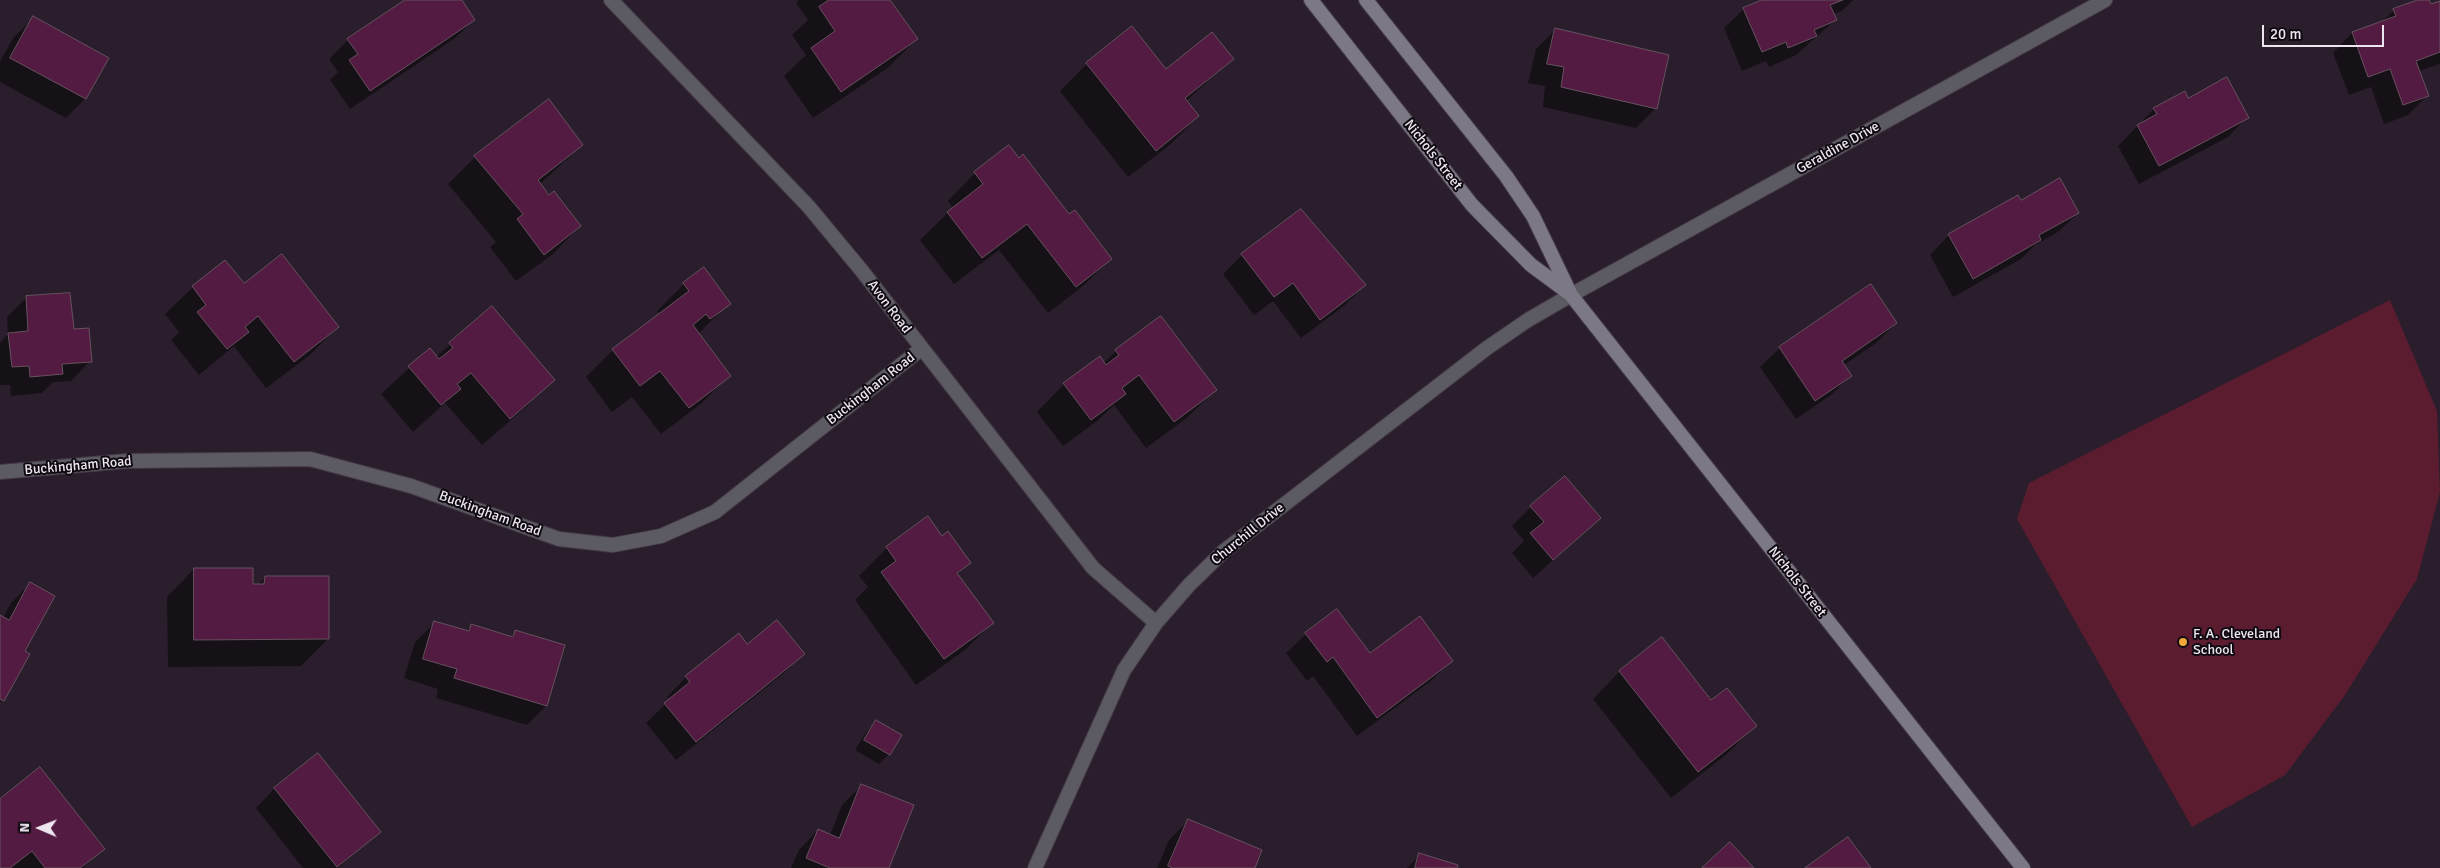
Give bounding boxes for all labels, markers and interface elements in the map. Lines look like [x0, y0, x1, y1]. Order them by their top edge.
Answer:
scale bar [2265, 15, 2388, 47]
text: 20 m [2270, 25, 2301, 43]
street label: Nichols Street [1400, 116, 1466, 194]
street label: Geraldine Drive [1794, 118, 1882, 178]
street label: Avon Road [863, 277, 915, 337]
street label: Buckingham Road [824, 349, 918, 429]
street label: Buckingham Road [24, 453, 132, 479]
street label: Buckingham Road [437, 488, 543, 540]
street label: Churchill Drive [1208, 499, 1288, 569]
street label: Nichols Street [1764, 543, 1830, 621]
place label: F. A. Cleveland School [2193, 626, 2280, 658]
marker: F. A. Cleveland School [2177, 636, 2189, 648]
north arrow [15, 803, 65, 853]
text: N [16, 823, 33, 833]

